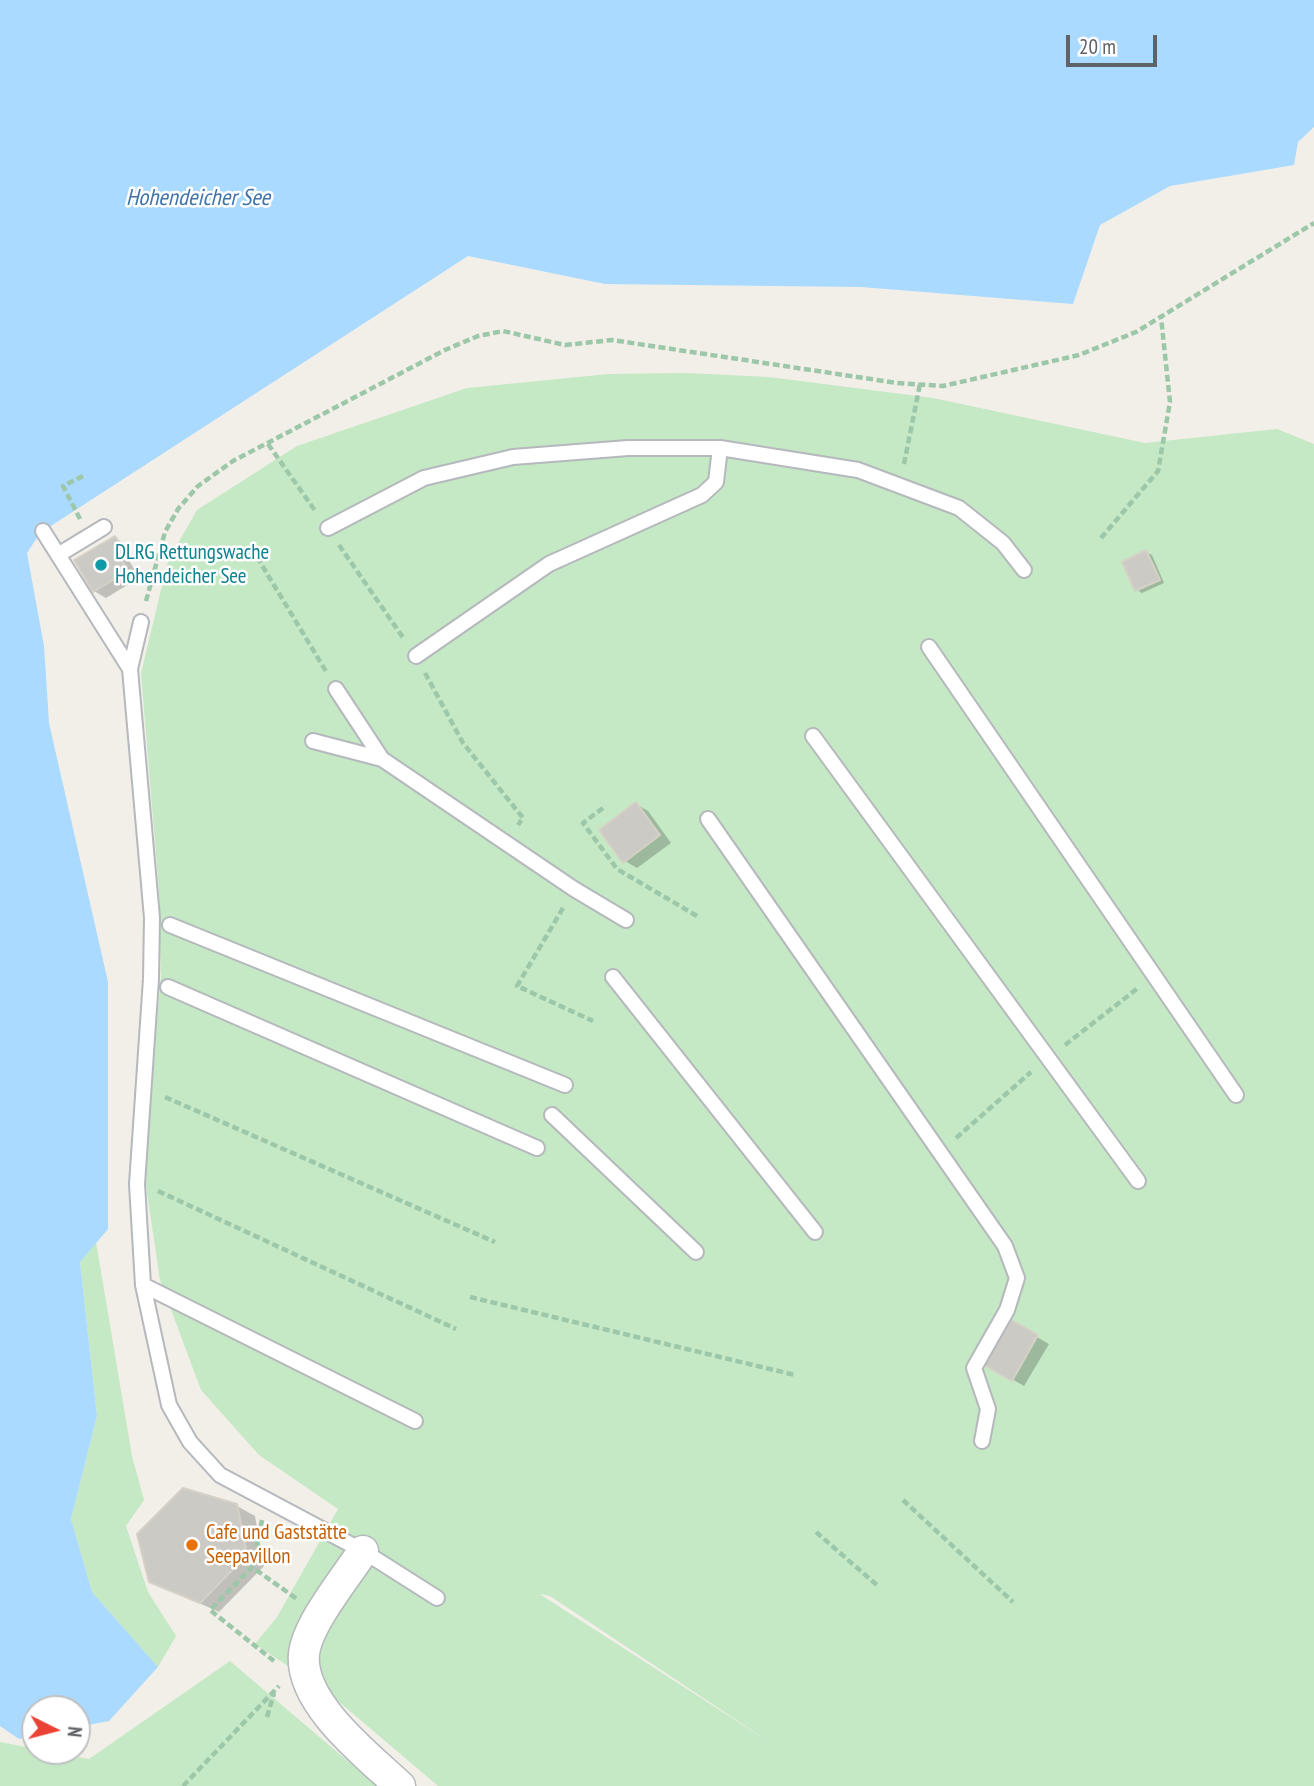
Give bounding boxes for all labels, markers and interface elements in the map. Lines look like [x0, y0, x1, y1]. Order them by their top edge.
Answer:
scale bar [1069, 21, 1160, 65]
text: 20 m [1079, 33, 1116, 60]
water label: Hohendeicher See [126, 184, 270, 212]
place label: DLRG Rettungswache Hohendeicher See [115, 540, 269, 590]
marker: DLRG Rettungswache Hohendeicher See [93, 557, 109, 573]
place label: Cafe und Gaststätte Seepavillon [206, 1520, 347, 1570]
marker: Cafe und Gaststätte Seepavillon [184, 1537, 200, 1553]
north arrow [21, 1695, 91, 1765]
text: N [62, 1726, 87, 1738]

